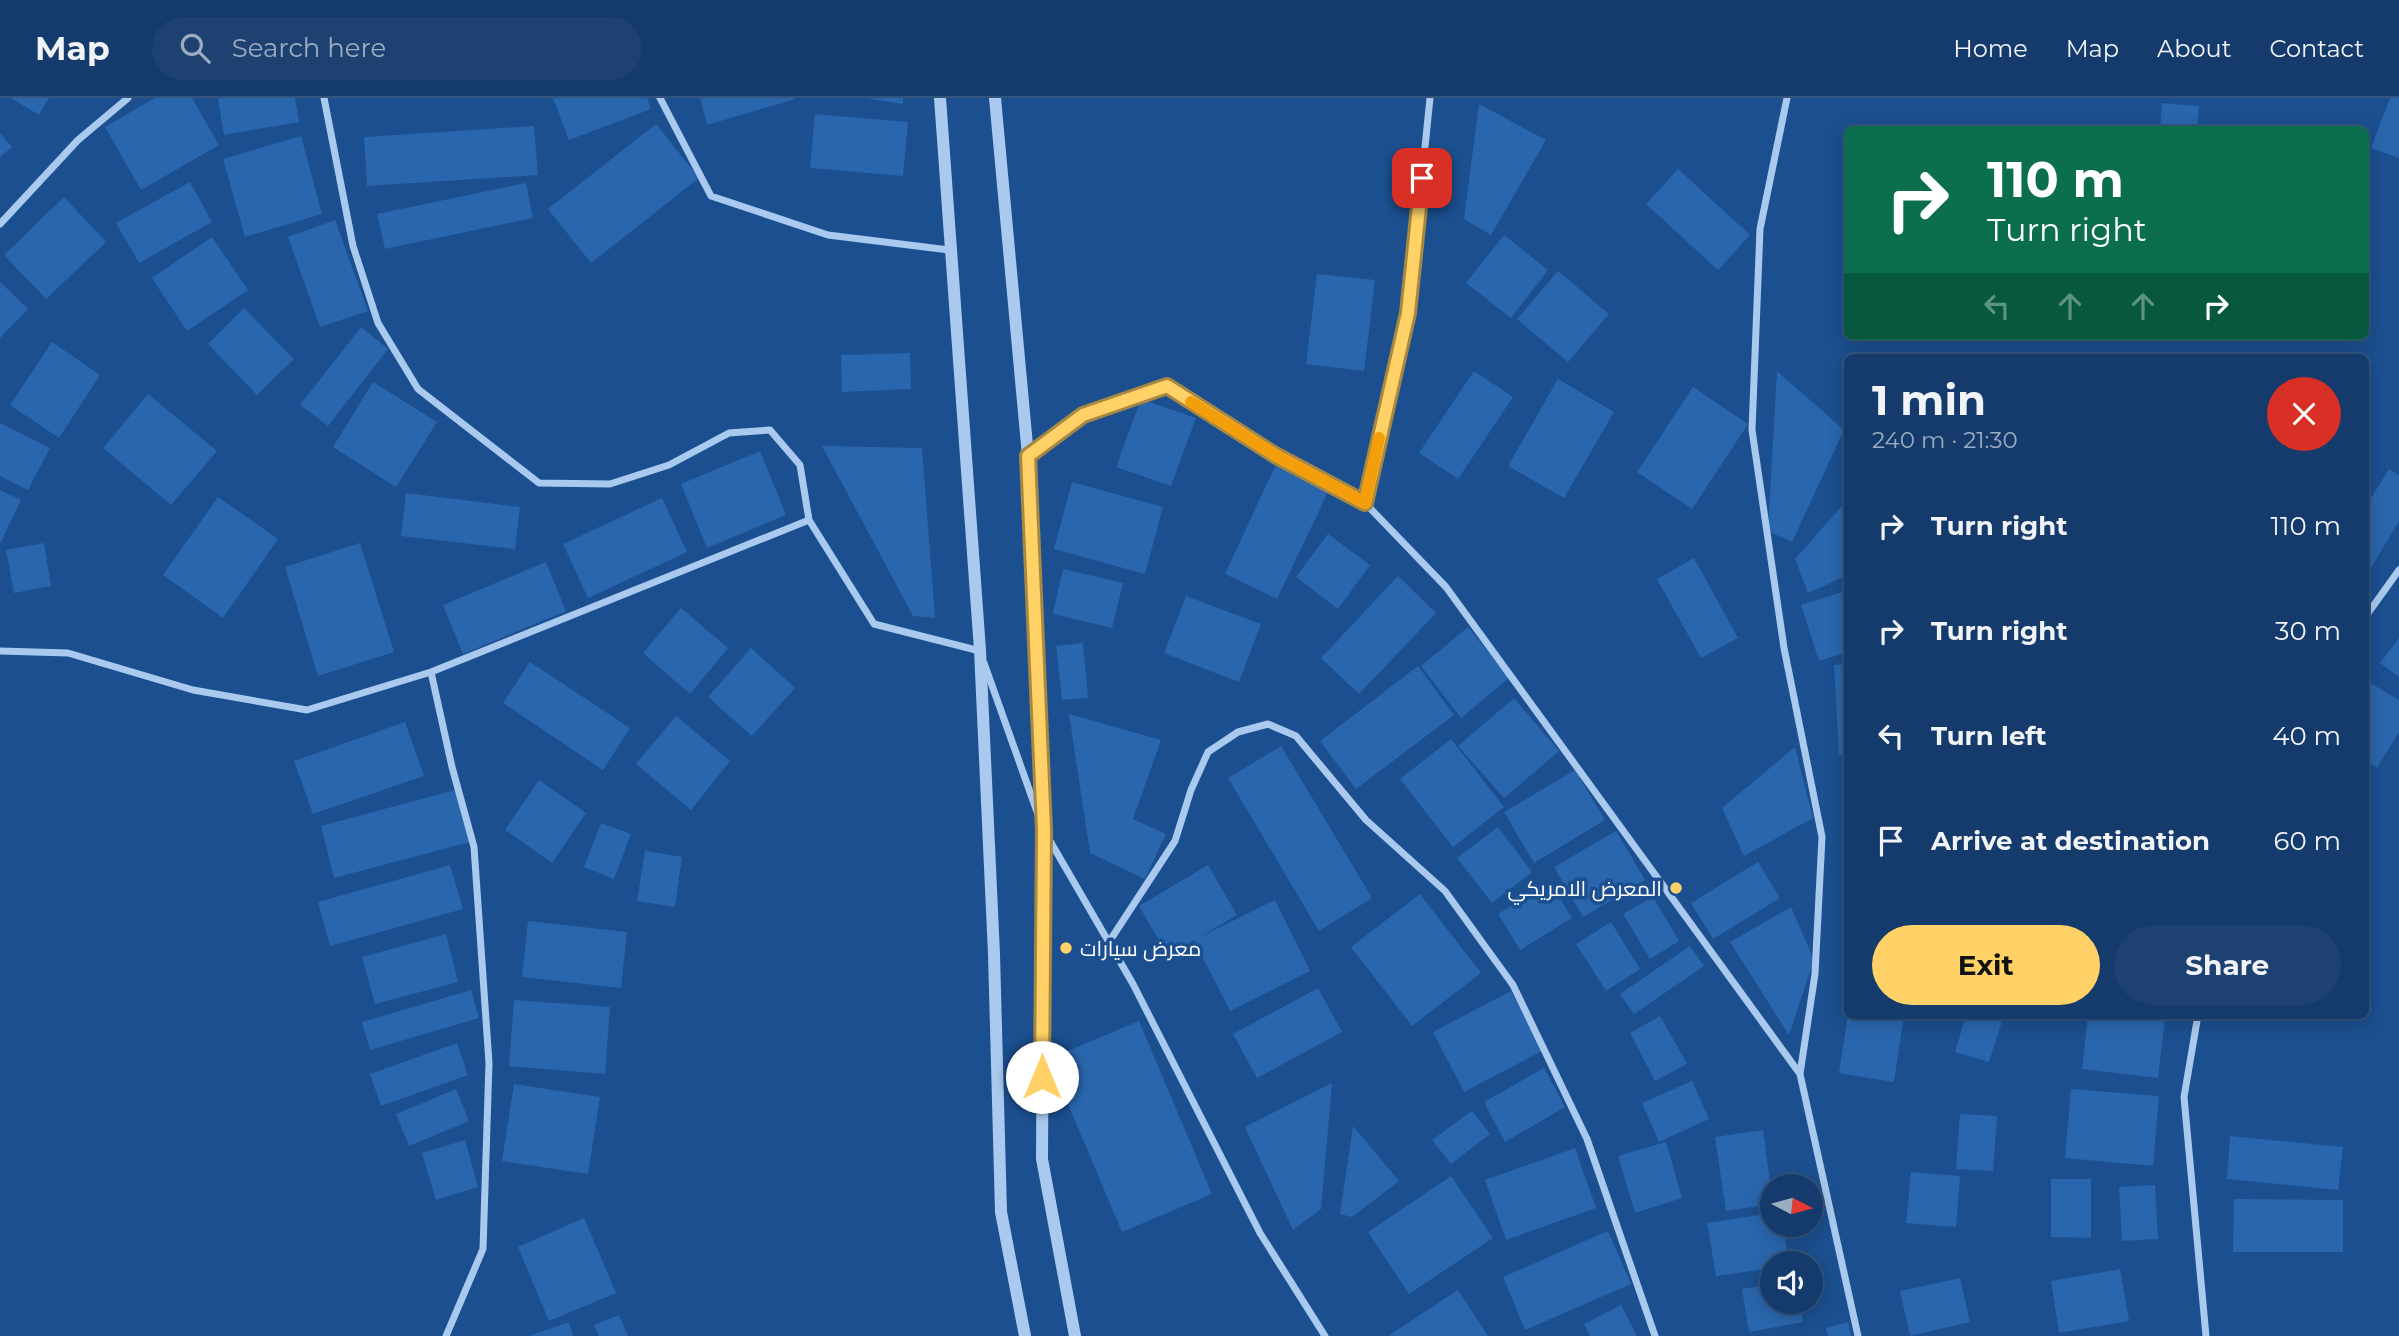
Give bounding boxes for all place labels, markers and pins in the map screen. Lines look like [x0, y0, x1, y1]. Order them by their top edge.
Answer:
pin [1392, 148, 1452, 208]
place label: المعرض الامريكي [1508, 876, 1662, 905]
marker: المعرض الامريكي [1668, 880, 1684, 896]
place label: معرض سيارات [1080, 936, 1201, 962]
marker: معرض سيارات [1058, 940, 1074, 956]

